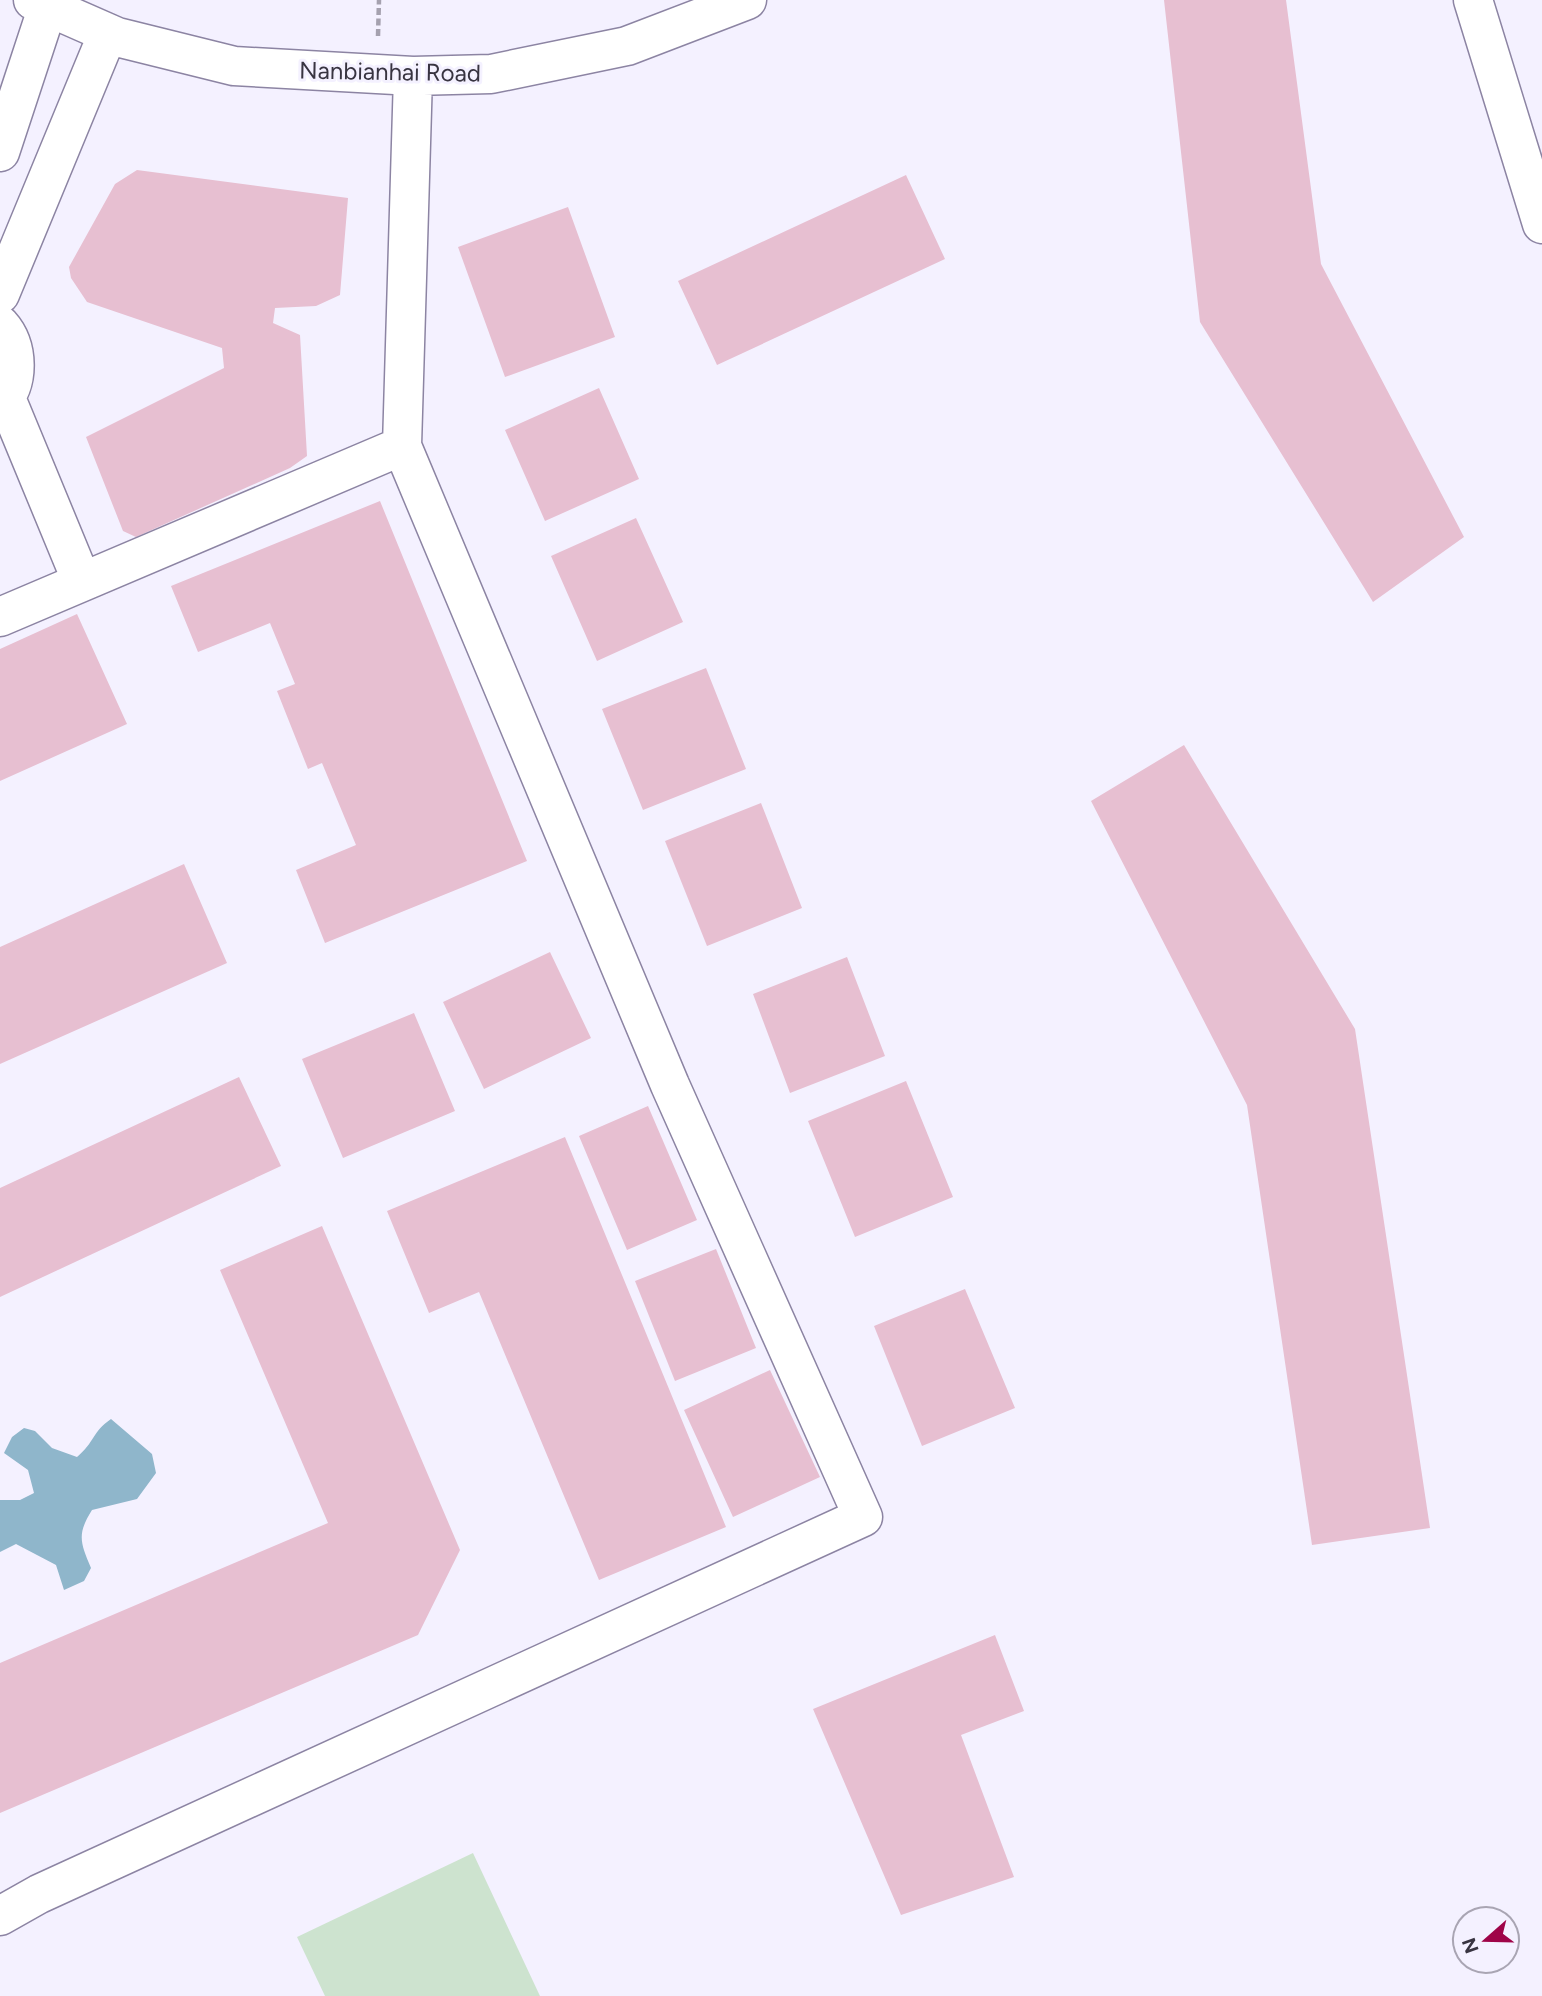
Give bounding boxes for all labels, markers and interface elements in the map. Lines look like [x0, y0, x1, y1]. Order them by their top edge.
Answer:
street label: Nanbianhai Road [299, 55, 481, 88]
north arrow [1451, 1905, 1521, 1975]
text: N [1457, 1935, 1484, 1956]

